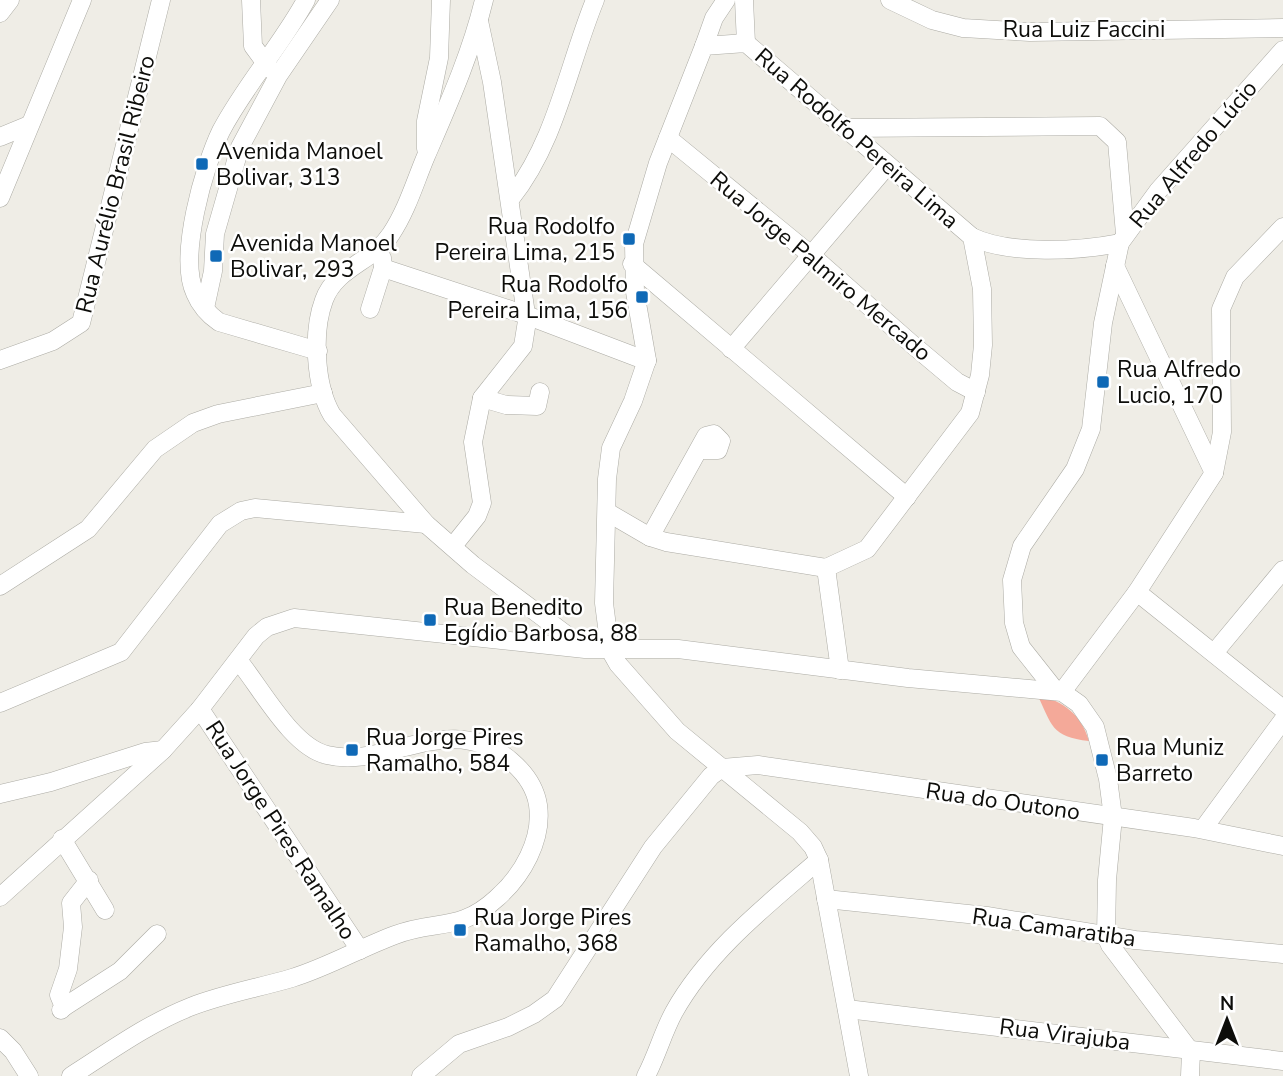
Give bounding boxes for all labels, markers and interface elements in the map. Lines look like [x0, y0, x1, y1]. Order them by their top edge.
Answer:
street label: Rua Luiz Faccini [1003, 14, 1165, 45]
street label: Rua Rodolfo Pereira Lima [748, 41, 965, 236]
street label: Rua Aurélio Brasil Ribeiro [68, 52, 163, 316]
street label: Rua Alfredo Lúcio [1122, 74, 1264, 235]
place label: Avenida Manoel Bolivar, 313 [216, 136, 383, 193]
marker: Avenida Manoel Bolivar, 313 [194, 156, 210, 172]
street label: Rua Jorge Palmiro Mercado [703, 164, 938, 368]
place label: Rua Rodolfo Pereira Lima, 215 [435, 211, 615, 268]
place label: Avenida Manoel Bolivar, 293 [230, 228, 397, 285]
marker: Rua Rodolfo Pereira Lima, 215 [621, 231, 637, 247]
marker: Avenida Manoel Bolivar, 293 [208, 248, 224, 264]
place label: Rua Rodolfo Pereira Lima, 156 [448, 269, 628, 326]
marker: Rua Rodolfo Pereira Lima, 156 [634, 289, 650, 305]
place label: Rua Alfredo Lucio, 170 [1117, 354, 1241, 411]
marker: Rua Alfredo Lucio, 170 [1095, 374, 1111, 390]
place label: Rua Benedito Egídio Barbosa, 88 [444, 592, 638, 649]
marker: Rua Benedito Egídio Barbosa, 88 [422, 612, 438, 628]
street label: Rua Jorge Pires Ramalho [198, 715, 363, 946]
place label: Rua Jorge Pires Ramalho, 584 [366, 722, 524, 779]
place label: Rua Muniz Barreto [1116, 732, 1224, 789]
marker: Rua Jorge Pires Ramalho, 584 [344, 742, 360, 758]
marker: Rua Muniz Barreto [1094, 752, 1110, 768]
street label: Rua do Outono [924, 775, 1082, 828]
street label: Rua Camaratiba [970, 901, 1138, 954]
place label: Rua Jorge Pires Ramalho, 368 [474, 902, 632, 959]
marker: Rua Jorge Pires Ramalho, 368 [452, 922, 468, 938]
north arrow [1192, 985, 1262, 1055]
text: N [1220, 991, 1234, 1017]
street label: Rua Virajuba [998, 1011, 1132, 1058]

